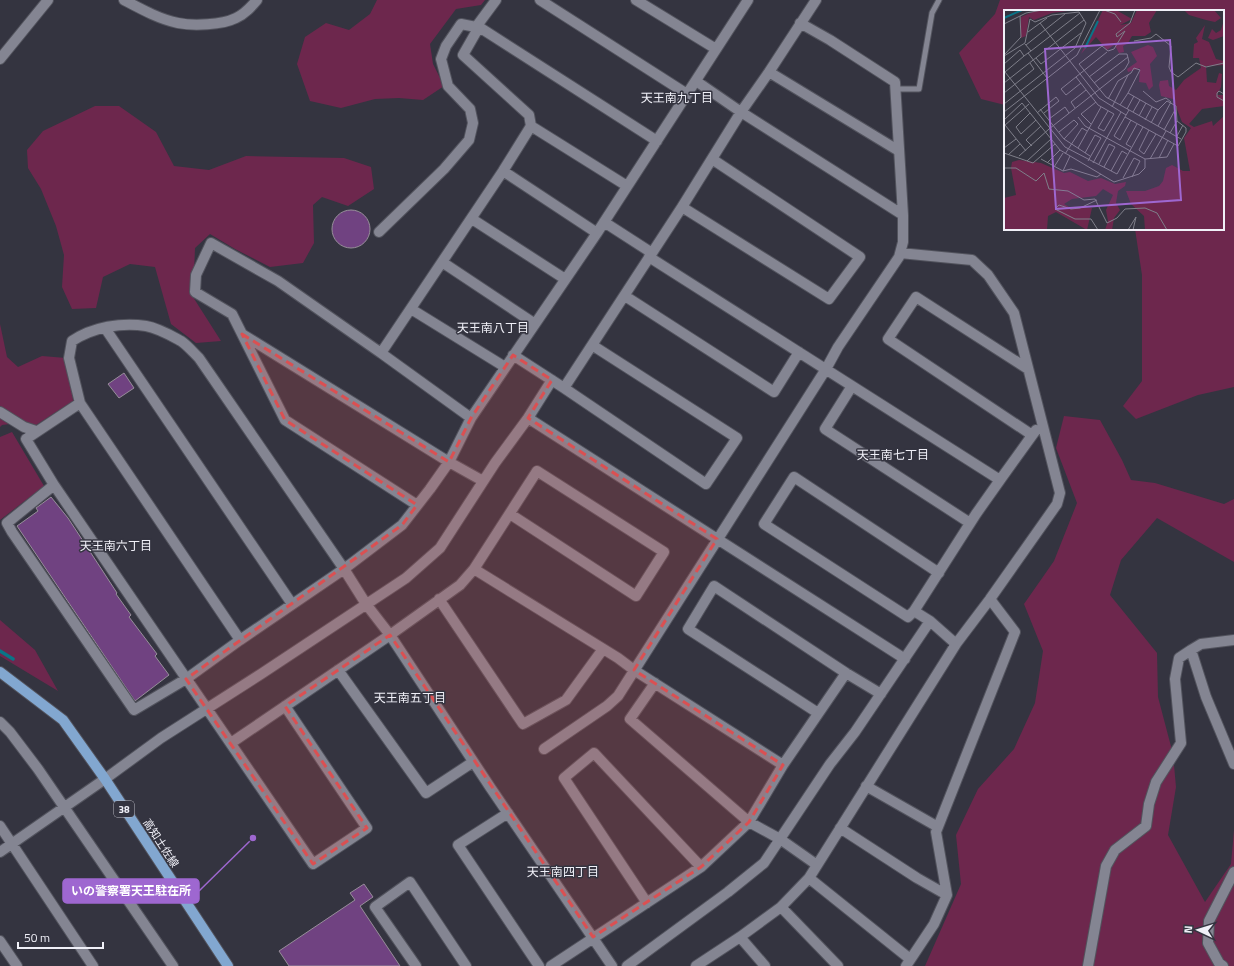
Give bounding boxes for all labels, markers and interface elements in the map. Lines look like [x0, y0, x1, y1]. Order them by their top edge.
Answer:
inset map [1004, 10, 1224, 230]
district label: 天王南九丁目 [641, 88, 713, 107]
district label: 天王南八丁目 [457, 318, 529, 337]
district label: 天王南七丁目 [857, 445, 929, 464]
district label: 天王南六丁目 [80, 536, 152, 555]
district label: 天王南五丁目 [374, 688, 446, 707]
road number: 38 [114, 801, 134, 817]
street label: 高知土佐線 [139, 816, 183, 870]
district label: 天王南四丁目 [527, 862, 599, 881]
callout: いの警察署天王駐在所 [63, 879, 199, 903]
text: いの警察署天王駐在所 [71, 881, 191, 900]
north arrow [1178, 910, 1218, 950]
scale bar [18, 924, 103, 950]
text: N [1180, 925, 1196, 934]
text: 50 m [24, 928, 50, 947]

